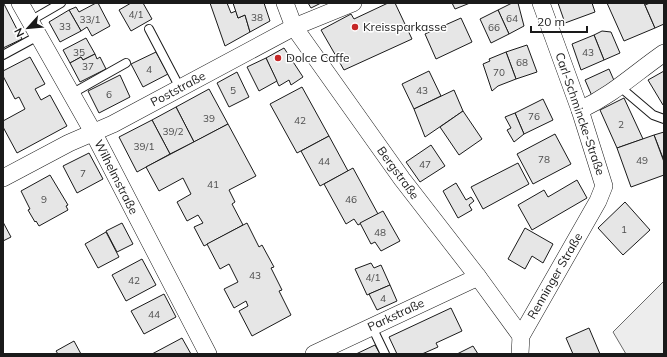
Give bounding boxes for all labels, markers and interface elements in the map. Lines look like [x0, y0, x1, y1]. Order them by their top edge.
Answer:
north arrow [8, 8, 48, 48]
house number: 4/1 [129, 8, 143, 21]
scale bar [531, 8, 587, 34]
house number: 38 [251, 11, 263, 24]
house number: 64 [506, 12, 518, 25]
house number: 33/1 [80, 13, 100, 26]
text: 20 m [537, 14, 565, 29]
place label: Kreissparkasse [363, 19, 447, 34]
house number: 33 [59, 20, 71, 33]
house number: 66 [488, 21, 500, 34]
marker: Kreissparkasse [350, 22, 360, 32]
text: N [11, 26, 27, 39]
house number: 35 [73, 46, 85, 59]
house number: 43 [582, 46, 594, 59]
place label: Dolce Caffe [286, 50, 350, 65]
street label: Carl-Schmincke-Straße [552, 50, 609, 177]
marker: Dolce Caffe [273, 53, 283, 63]
house number: 68 [516, 56, 528, 69]
house number: 37 [82, 60, 94, 73]
house number: 4 [146, 63, 152, 76]
house number: 70 [493, 66, 505, 79]
street label: Poststraße [148, 68, 208, 109]
house number: 5 [230, 84, 236, 97]
house number: 43 [416, 84, 428, 97]
house number: 6 [106, 88, 112, 101]
house number: 76 [528, 110, 540, 123]
house number: 39 [203, 112, 215, 125]
house number: 42 [294, 114, 306, 127]
house number: 2 [618, 118, 624, 131]
house number: 39/2 [163, 125, 183, 138]
street label: Wilhelmstraße [91, 137, 142, 217]
house number: 39/1 [134, 140, 154, 153]
street label: Bergstraße [374, 143, 423, 202]
house number: 78 [538, 153, 550, 166]
house number: 49 [636, 154, 648, 167]
house number: 44 [318, 155, 330, 168]
house number: 47 [419, 158, 431, 171]
house number: 7 [80, 167, 86, 180]
house number: 41 [207, 178, 219, 191]
house number: 9 [41, 193, 47, 206]
house number: 46 [345, 193, 357, 206]
house number: 1 [621, 223, 627, 236]
house number: 48 [374, 226, 386, 239]
street label: Renninger Straße [524, 230, 585, 322]
house number: 43 [249, 269, 261, 282]
house number: 4/1 [366, 271, 380, 284]
house number: 42 [128, 274, 140, 287]
house number: 4 [380, 292, 386, 305]
street label: Parkstraße [365, 295, 427, 334]
house number: 44 [148, 308, 160, 321]

